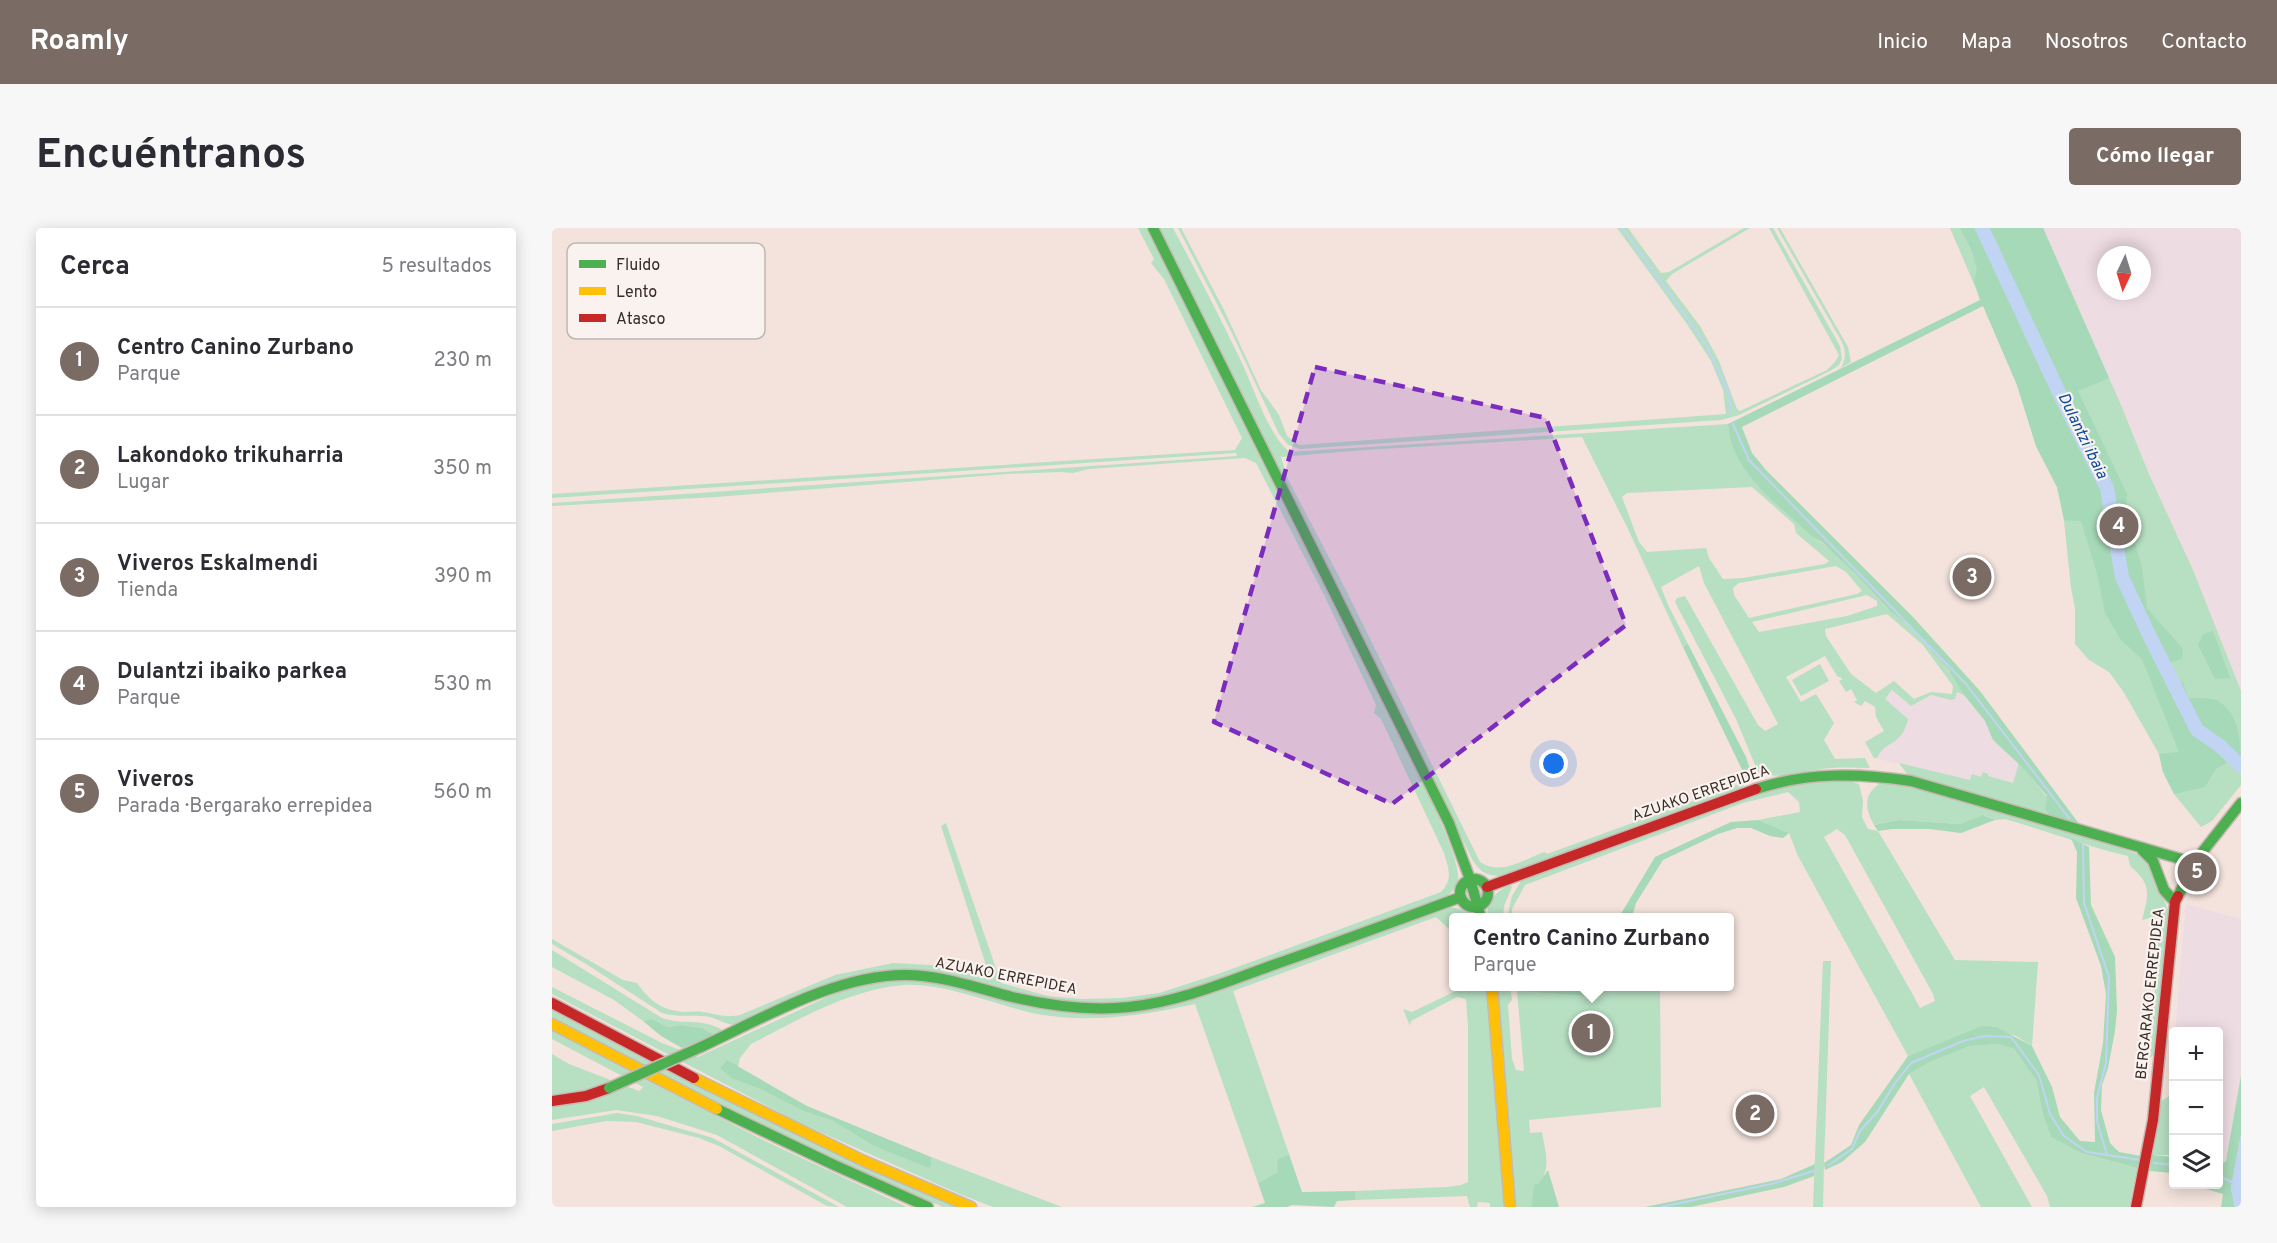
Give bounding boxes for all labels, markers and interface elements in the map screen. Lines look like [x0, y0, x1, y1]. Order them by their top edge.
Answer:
text: Roamly [30, 24, 129, 60]
text: Inicio [1877, 29, 1928, 56]
text: Mapa [1961, 29, 2012, 56]
text: Nosotros [2045, 29, 2128, 56]
text: Contacto [2161, 29, 2247, 56]
button: Cómo llegar [2069, 128, 2241, 185]
text: Encuéntranos [36, 130, 306, 183]
legend [567, 243, 765, 339]
north arrow [2097, 246, 2151, 300]
text: Cerca [60, 251, 130, 284]
text: 5 resultados [382, 254, 492, 280]
text: Fluido [616, 256, 660, 276]
text: Lento [616, 283, 657, 303]
text: Atasco [616, 310, 665, 330]
text: Centro Canino Zurbano [117, 335, 354, 362]
text: 1 [76, 348, 84, 374]
text: 230 m [433, 348, 492, 374]
text: Parque [117, 362, 180, 388]
water label: Dulantzi ibaia [2053, 390, 2112, 483]
text: Lakondoko trikuharria [117, 443, 344, 470]
text: 2 [73, 456, 86, 482]
text: 350 m [433, 456, 492, 482]
text: Lugar [117, 470, 169, 496]
pin: 4 [2100, 504, 2138, 548]
text: Viveros Eskalmendi [117, 551, 318, 578]
pin: 3 [1952, 554, 1992, 600]
text: 3 [74, 564, 86, 590]
text: 390 m [434, 564, 492, 590]
text: Tienda [117, 578, 178, 604]
text: Dulantzi ibaiko parkea [117, 659, 347, 686]
text: 4 [73, 672, 86, 698]
text: 530 m [433, 672, 492, 698]
text: Parque [117, 686, 180, 712]
your location [1539, 749, 1568, 778]
street label: AZUAKO ERREPIDEA [1630, 762, 1772, 826]
text: Viveros [117, 767, 194, 794]
text: 5 [73, 780, 86, 806]
text: 560 m [433, 780, 492, 806]
text: Parada · Bergarako errepidea [117, 794, 373, 820]
pin: 5 [2178, 850, 2216, 894]
street label: BERGARAKO ERREPIDEA [2133, 907, 2169, 1081]
popup [1449, 913, 1734, 991]
text: Centro Canino Zurbano [1473, 926, 1710, 953]
text: Parque [1473, 953, 1537, 979]
street label: AZUAKO ERREPIDEA [933, 954, 1079, 1000]
pin: 1 [1572, 1010, 1610, 1056]
map controls [2169, 1027, 2223, 1189]
button: + [2169, 1027, 2223, 1081]
button: − [2169, 1081, 2223, 1135]
pin: 2 [1736, 1092, 1774, 1136]
button: layers [2169, 1135, 2223, 1189]

